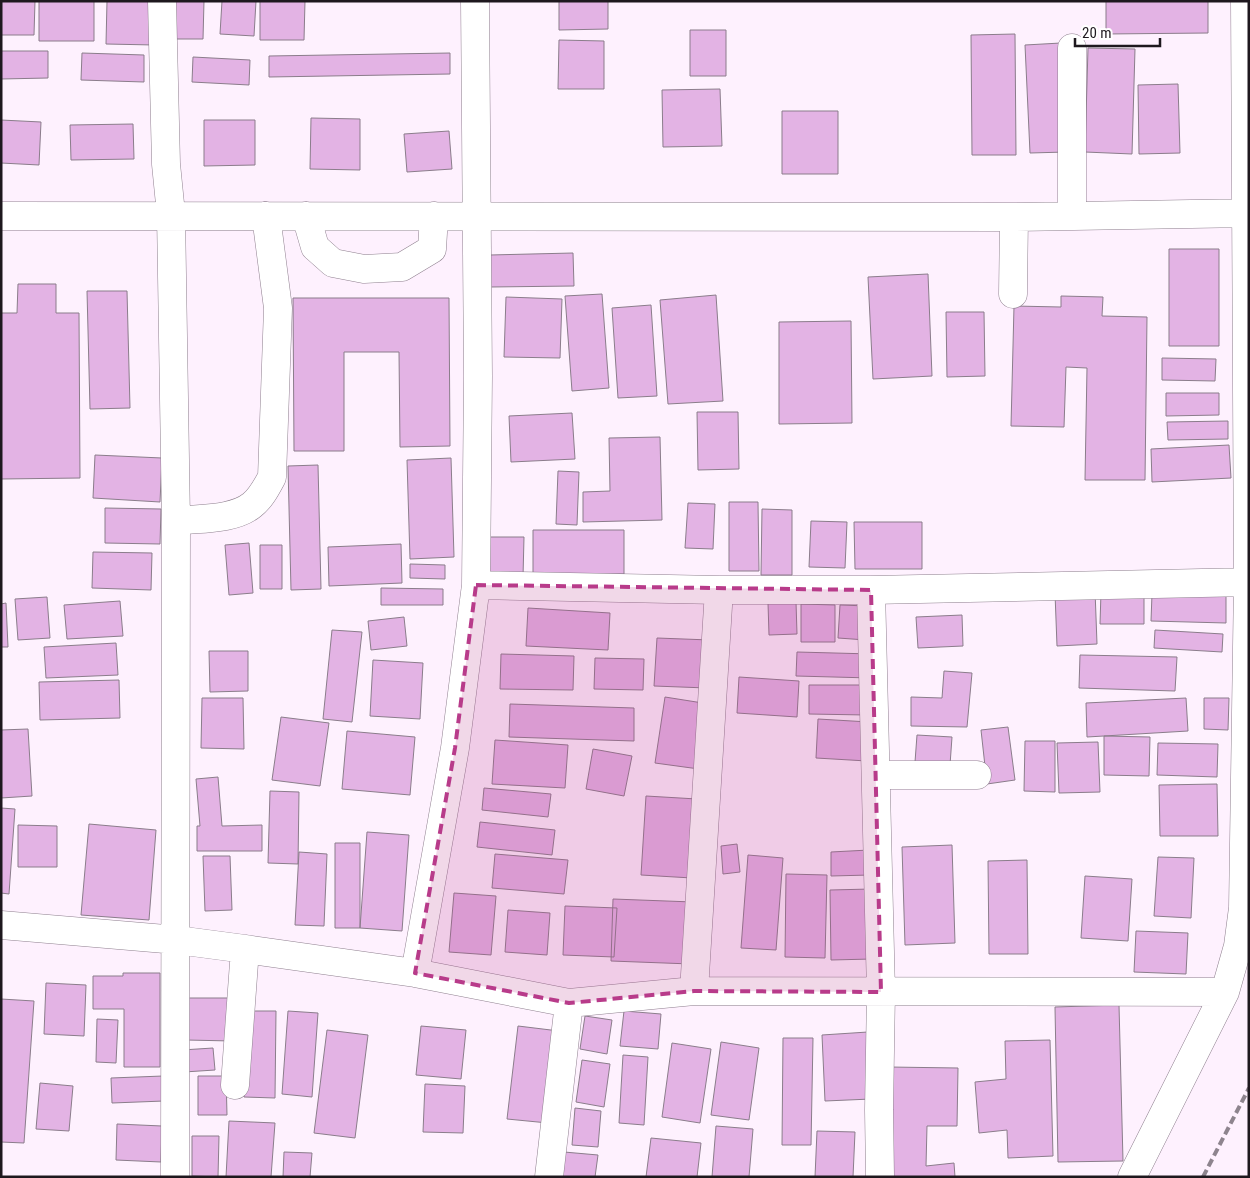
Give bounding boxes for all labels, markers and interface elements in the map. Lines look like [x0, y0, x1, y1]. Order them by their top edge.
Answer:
scale bar [1075, 15, 1160, 47]
text: 20 m [1082, 24, 1112, 42]

